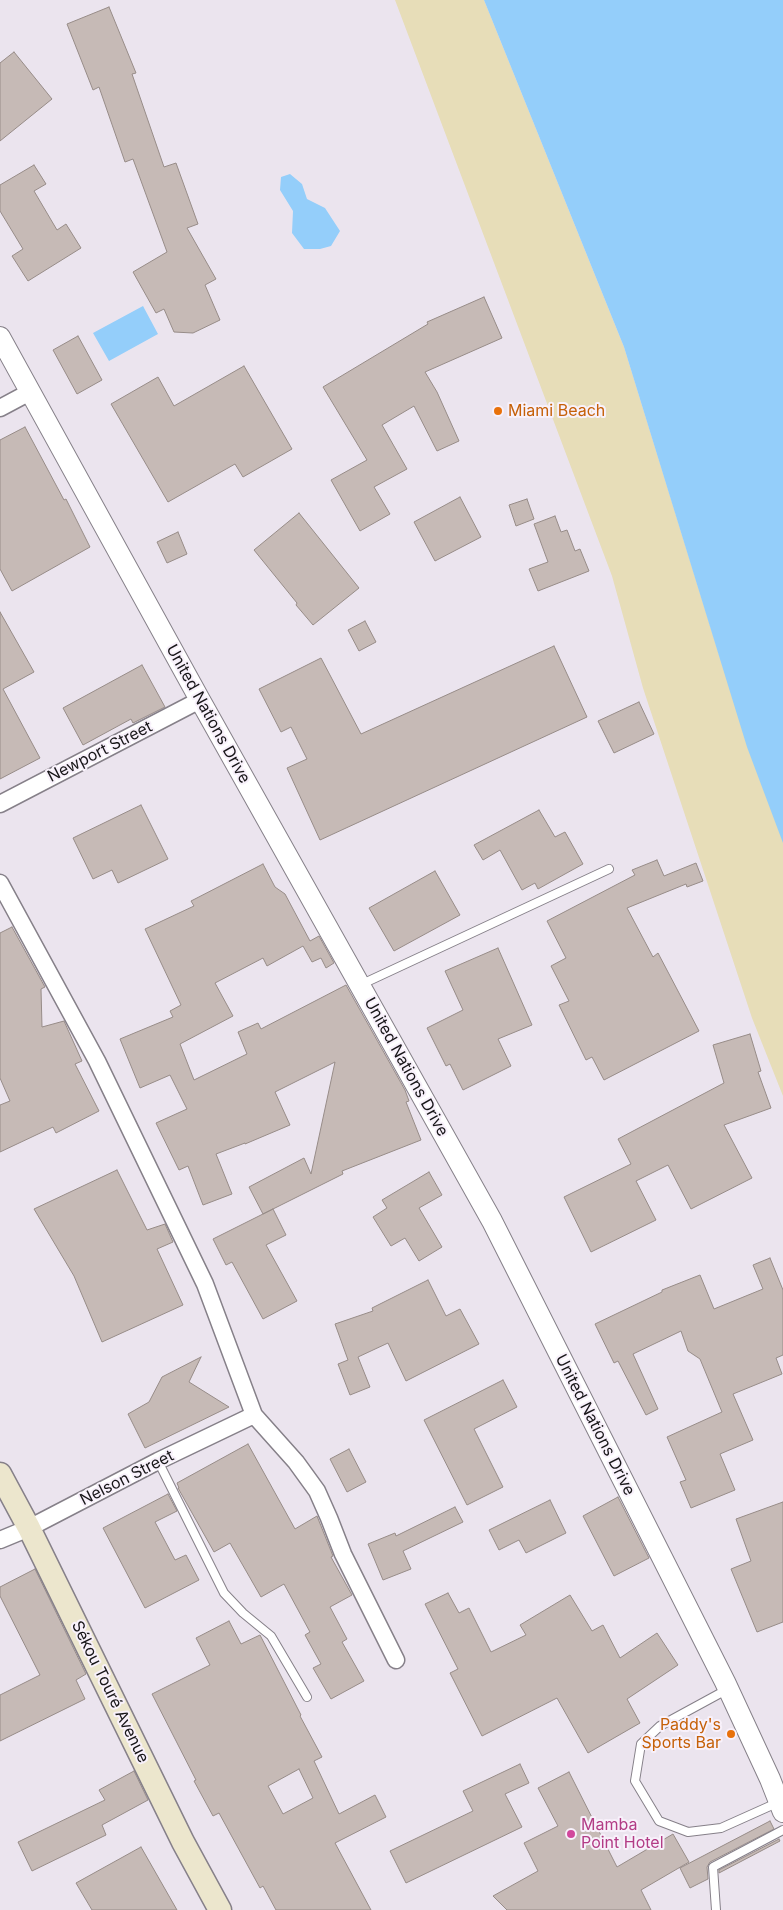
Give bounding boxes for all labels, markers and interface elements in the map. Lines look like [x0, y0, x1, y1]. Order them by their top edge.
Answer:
place label: Miami Beach [508, 401, 605, 421]
marker: Miami Beach [492, 405, 504, 417]
street label: United Nations Drive [162, 641, 254, 787]
street label: Newport Street [45, 717, 155, 787]
street label: United Nations Drive [360, 994, 452, 1140]
street label: United Nations Drive [551, 1351, 639, 1499]
street label: Nelson Street [77, 1446, 177, 1510]
street label: Sékou Touré Avenue [67, 1618, 153, 1766]
place label: Paddy's Sports Bar [642, 1715, 721, 1753]
marker: Paddy's Sports Bar [725, 1728, 737, 1740]
place label: Mamba Point Hotel [581, 1815, 664, 1853]
marker: Mamba Point Hotel [565, 1828, 577, 1840]

